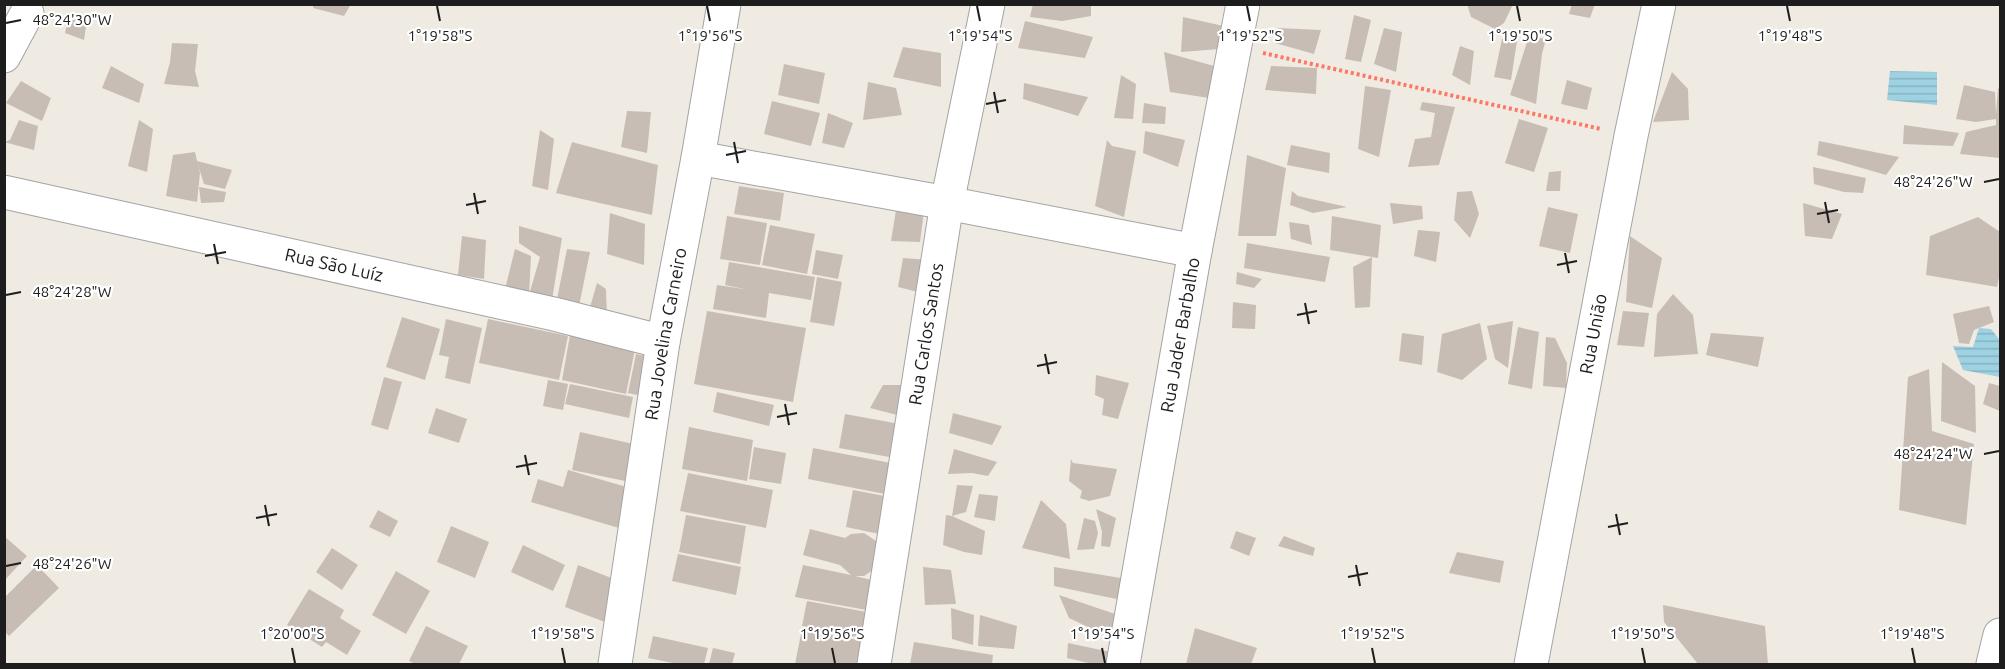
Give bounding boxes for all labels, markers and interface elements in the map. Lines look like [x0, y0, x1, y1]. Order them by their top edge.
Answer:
text: 48°24'30"W [32, 11, 112, 28]
text: 1°19'58"S [408, 27, 472, 44]
text: 1°19'56"S [678, 27, 742, 44]
text: 1°19'54"S [948, 27, 1012, 44]
text: 1°19'52"S [1218, 27, 1282, 44]
text: 1°19'50"S [1488, 27, 1552, 44]
text: 1°19'48"S [1758, 27, 1822, 44]
text: 48°24'26"W [1893, 173, 1973, 190]
street label: Rua São Luíz [283, 244, 385, 285]
street label: Rua Jovelina Carneiro [640, 246, 690, 421]
street label: Rua Jader Barbalho [1156, 256, 1203, 414]
street label: Rua Carlos Santos [904, 261, 946, 406]
text: 48°24'28"W [32, 283, 112, 300]
street label: Rua União [1575, 292, 1610, 376]
text: 48°24'24"W [1893, 445, 1973, 462]
text: 48°24'26"W [32, 555, 112, 572]
text: 1°20'00"S [260, 625, 324, 642]
text: 1°19'58"S [530, 625, 594, 642]
text: 1°19'56"S [800, 625, 864, 642]
text: 1°19'54"S [1070, 625, 1134, 642]
text: 1°19'52"S [1340, 625, 1404, 642]
text: 1°19'50"S [1610, 625, 1674, 642]
text: 1°19'48"S [1880, 625, 1944, 642]

